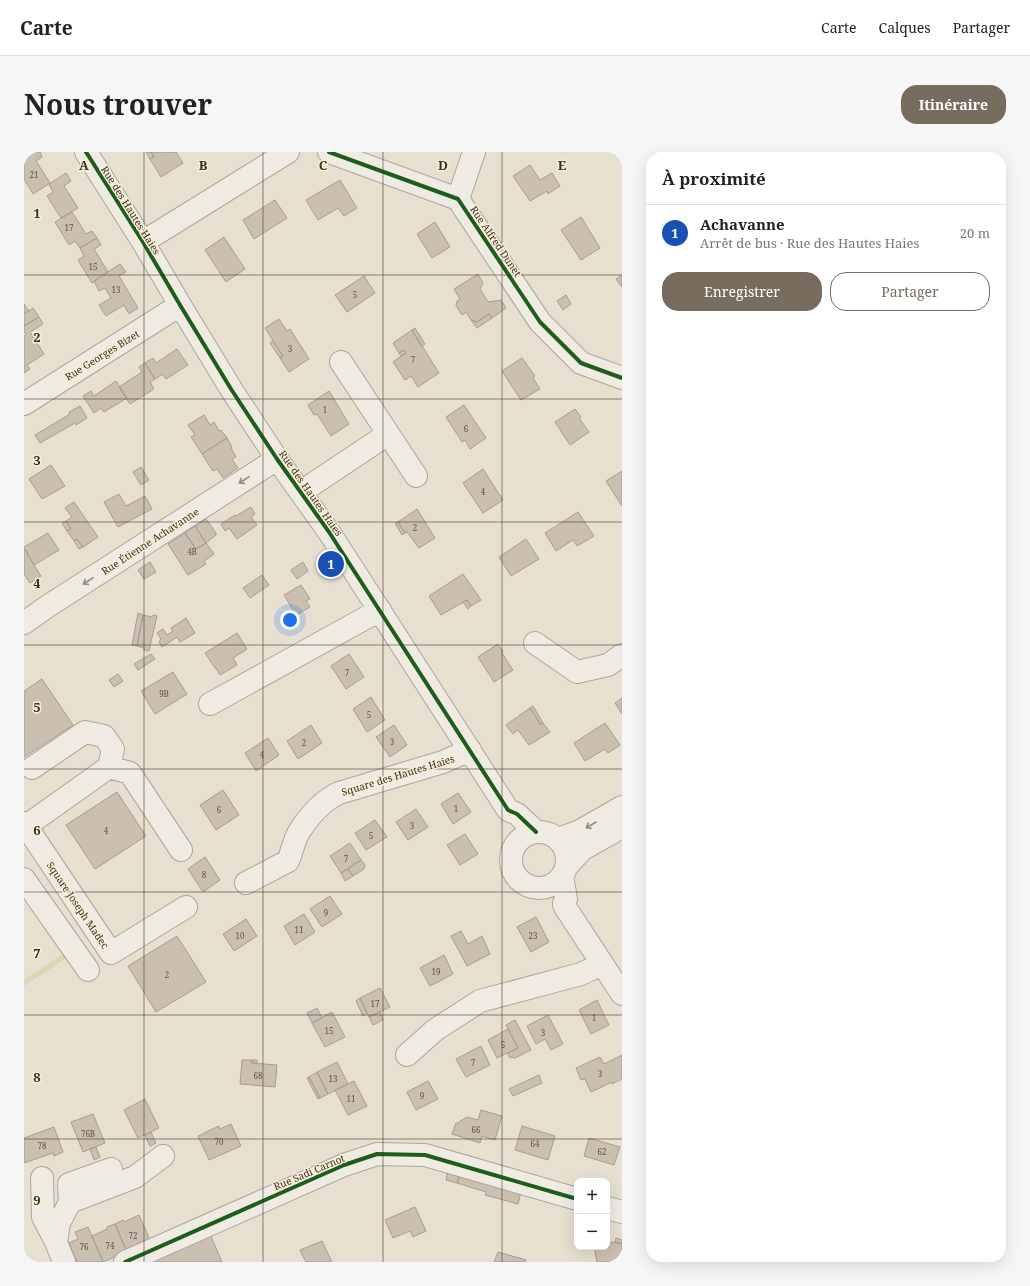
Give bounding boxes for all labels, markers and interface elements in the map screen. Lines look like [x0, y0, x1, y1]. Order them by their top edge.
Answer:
text: Carte [20, 15, 73, 41]
text: Carte [821, 18, 857, 37]
text: Calques [879, 18, 931, 37]
text: Partager [953, 18, 1010, 37]
text: Nous trouver [24, 85, 212, 123]
button: Itinéraire [901, 85, 1006, 124]
text: A [79, 156, 89, 174]
text: B [199, 156, 208, 174]
text: C [319, 156, 328, 174]
text: D [438, 156, 448, 174]
text: E [558, 156, 567, 174]
street label: Rue des Hautes Haies [98, 163, 164, 257]
text: À proximité [662, 167, 766, 190]
house number: 21 [30, 169, 38, 180]
street label: Rue Alfred Dunet [467, 203, 525, 279]
text: 1 [33, 204, 41, 222]
text: Achavanne [700, 214, 785, 234]
house number: 17 [65, 222, 74, 233]
text: 1 [671, 224, 679, 242]
text: 20 m [960, 224, 990, 242]
text: Arrêt de bus · Rue des Hautes Haies [700, 234, 919, 252]
house number: 15 [89, 261, 97, 272]
button: Enregistrer [662, 272, 822, 311]
button: Partager [830, 272, 990, 311]
house number: 13 [112, 284, 121, 295]
house number: 5 [353, 289, 357, 300]
street label: Rue Georges Bizet [62, 326, 142, 384]
text: 2 [33, 328, 41, 346]
house number: 3 [288, 343, 293, 354]
house number: 7 [411, 354, 416, 365]
house number: 1 [323, 404, 327, 415]
house number: 6 [464, 423, 469, 434]
street label: Rue des Hautes Haies [276, 447, 346, 539]
text: 3 [33, 451, 41, 469]
one-way arrow [238, 477, 250, 485]
house number: 4 [481, 486, 486, 497]
street label: Rue Étienne Achavanne [99, 504, 201, 578]
house number: 2 [413, 522, 417, 533]
house number: 4B [187, 546, 197, 557]
pin: 1 [318, 549, 344, 579]
text: 4 [33, 574, 41, 592]
one-way arrow [83, 577, 94, 585]
your location [280, 610, 300, 630]
house number: 7 [345, 667, 350, 678]
house number: 9B [159, 688, 169, 699]
text: 5 [33, 698, 41, 716]
house number: 5 [367, 709, 371, 720]
house number: 3 [390, 736, 395, 747]
house number: 2 [302, 737, 306, 748]
house number: 4 [260, 749, 265, 760]
street label: Square des Hautes Haies [340, 751, 457, 799]
house number: 1 [454, 803, 458, 814]
house number: 6 [217, 804, 222, 815]
house number: 3 [410, 820, 415, 831]
text: 6 [33, 821, 41, 839]
one-way arrow [585, 821, 597, 829]
house number: 4 [104, 825, 109, 836]
house number: 5 [369, 830, 373, 841]
house number: 7 [344, 853, 349, 864]
street label: Square Joseph Madec [44, 859, 112, 951]
house number: 8 [202, 869, 207, 880]
house number: 9 [324, 907, 328, 918]
house number: 11 [295, 924, 303, 935]
house number: 10 [236, 930, 245, 941]
house number: 23 [529, 930, 538, 941]
text: 7 [33, 944, 41, 962]
house number: 19 [432, 966, 440, 977]
house number: 2 [165, 969, 169, 980]
house number: 17 [371, 998, 380, 1009]
house number: 1 [592, 1012, 596, 1023]
house number: 15 [325, 1025, 333, 1036]
house number: 3 [541, 1027, 546, 1038]
house number: 5 [501, 1039, 505, 1050]
house number: 7 [471, 1057, 476, 1068]
text: 8 [33, 1068, 41, 1086]
house number: 3 [598, 1068, 603, 1079]
house number: 68 [254, 1070, 263, 1081]
house number: 13 [329, 1073, 338, 1084]
house number: 9 [420, 1090, 424, 1101]
house number: 11 [347, 1093, 355, 1104]
house number: 66 [472, 1124, 481, 1135]
house number: 76B [81, 1128, 95, 1139]
house number: 70 [215, 1136, 224, 1147]
house number: 64 [531, 1138, 540, 1149]
house number: 78 [38, 1140, 47, 1151]
house number: 62 [598, 1146, 606, 1157]
street label: Rue Sadi Carnot [271, 1151, 347, 1193]
map controls [574, 1178, 610, 1250]
button: + [574, 1178, 610, 1214]
text: 9 [33, 1191, 41, 1209]
button: − [574, 1214, 610, 1250]
house number: 72 [129, 1230, 137, 1241]
house number: 74 [106, 1240, 115, 1251]
house number: 76 [80, 1241, 89, 1252]

